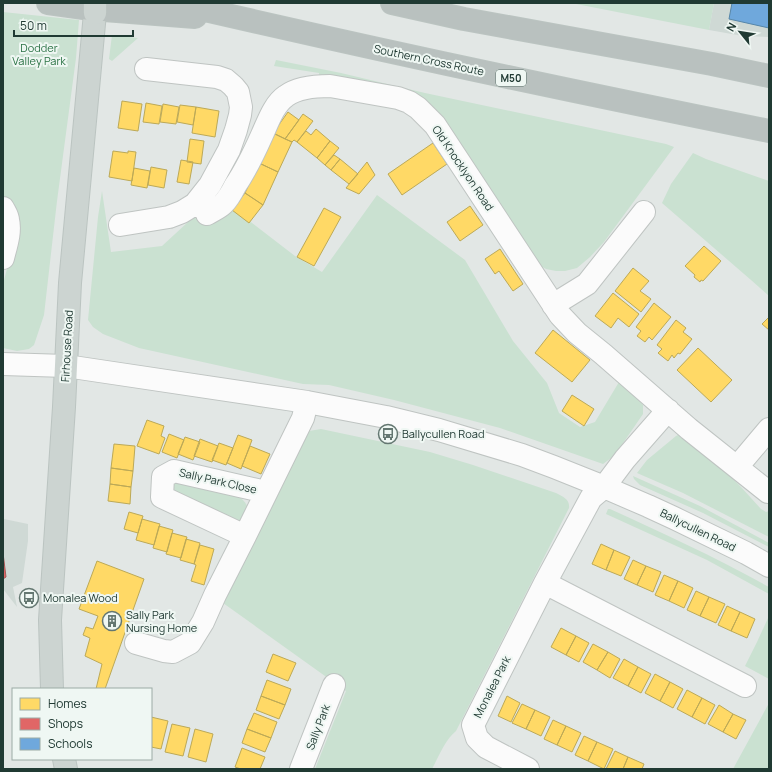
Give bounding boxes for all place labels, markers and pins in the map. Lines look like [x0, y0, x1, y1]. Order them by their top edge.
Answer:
bus stop icon: Ballycullen Road [377, 423, 399, 445]
place label: Ballycullen Road [402, 426, 484, 441]
bus stop icon: Monalea Wood [18, 587, 40, 609]
place label: Monalea Wood [43, 590, 118, 605]
place label: Sally Park Nursing Home [126, 607, 198, 635]
building icon: Sally Park Nursing Home [101, 610, 123, 632]

